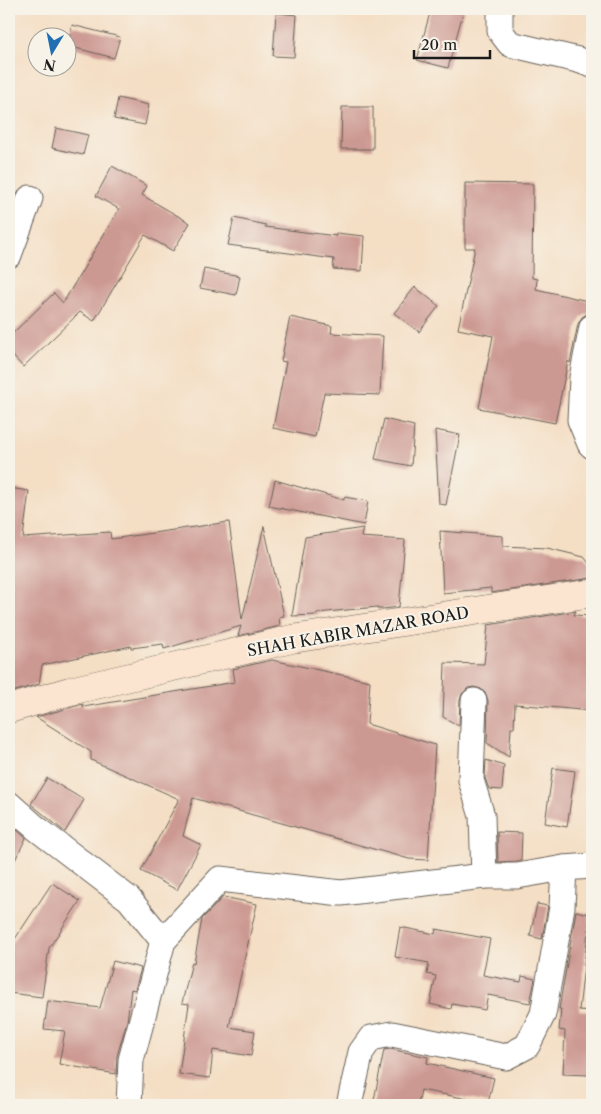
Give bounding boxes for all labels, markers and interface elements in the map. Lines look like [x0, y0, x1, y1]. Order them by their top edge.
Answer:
north arrow [28, 28, 78, 78]
scale bar [414, 28, 490, 60]
text: 20 m [421, 35, 457, 54]
text: N [42, 55, 57, 75]
street label: SHAH KABIR MAZAR ROAD [245, 602, 471, 660]

